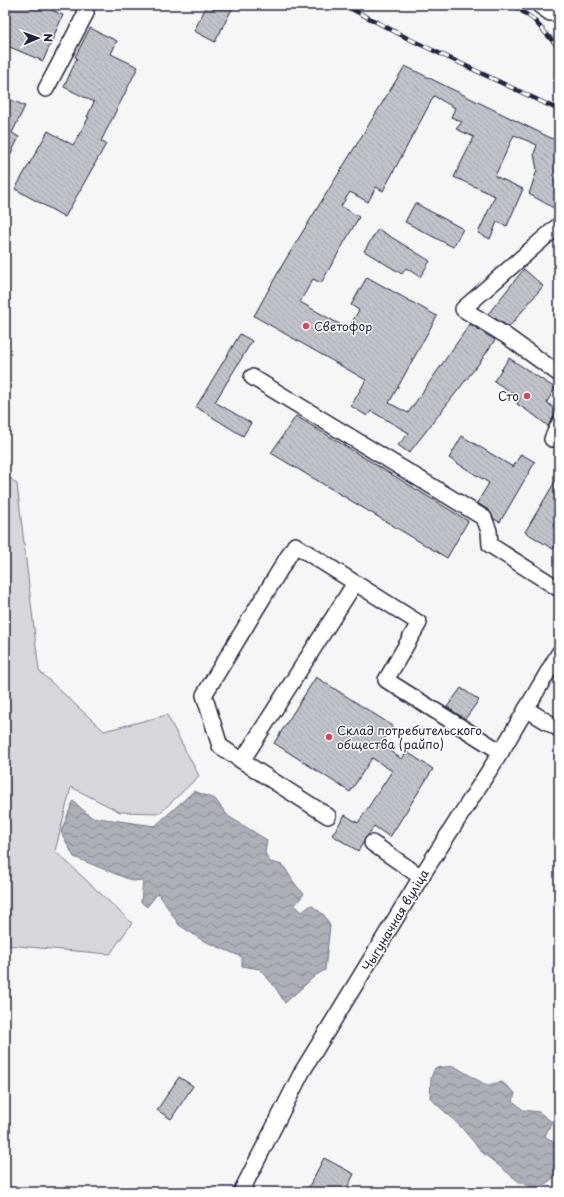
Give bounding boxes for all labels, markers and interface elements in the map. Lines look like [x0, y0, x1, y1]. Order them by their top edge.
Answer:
north arrow [18, 18, 58, 58]
text: N [40, 33, 57, 43]
place label: Светофор [314, 317, 372, 335]
marker: Светофор [301, 321, 311, 331]
place label: Сто [498, 387, 519, 405]
marker: Сто [522, 391, 532, 401]
place label: Склад потребительского общества (райпо) [337, 721, 482, 753]
marker: Склад потребительского общества (райпо) [324, 732, 334, 742]
street label: Чыгуначная вуліца [357, 865, 433, 974]

